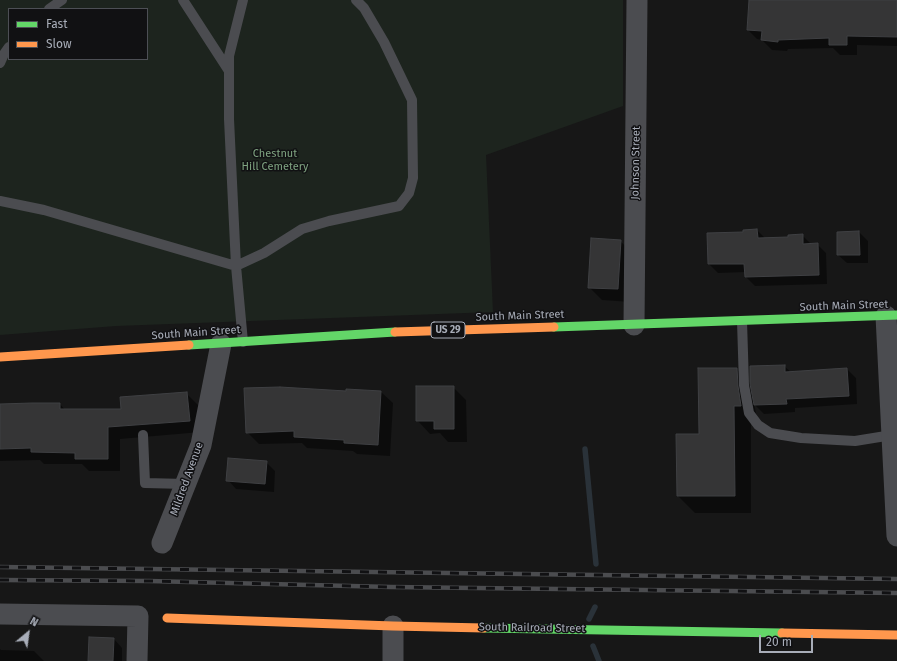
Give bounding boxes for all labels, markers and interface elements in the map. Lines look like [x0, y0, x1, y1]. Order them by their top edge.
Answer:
legend [8, 8, 148, 60]
text: Fast [46, 17, 68, 31]
text: Slow [46, 37, 72, 51]
street label: Johnson Street [629, 126, 643, 200]
park label: Chestnut Hill Cemetery [242, 147, 308, 173]
street label: South Main Street [799, 298, 889, 314]
street label: South Main Street [475, 308, 565, 324]
road number: US 29 [431, 322, 465, 338]
street label: South Main Street [151, 323, 241, 343]
street label: Mildred Avenue [168, 440, 206, 518]
north arrow [8, 613, 48, 653]
text: N [28, 615, 40, 630]
street label: South Railroad Street [479, 620, 585, 636]
scale bar [761, 627, 815, 653]
text: 20 m [766, 635, 792, 649]

